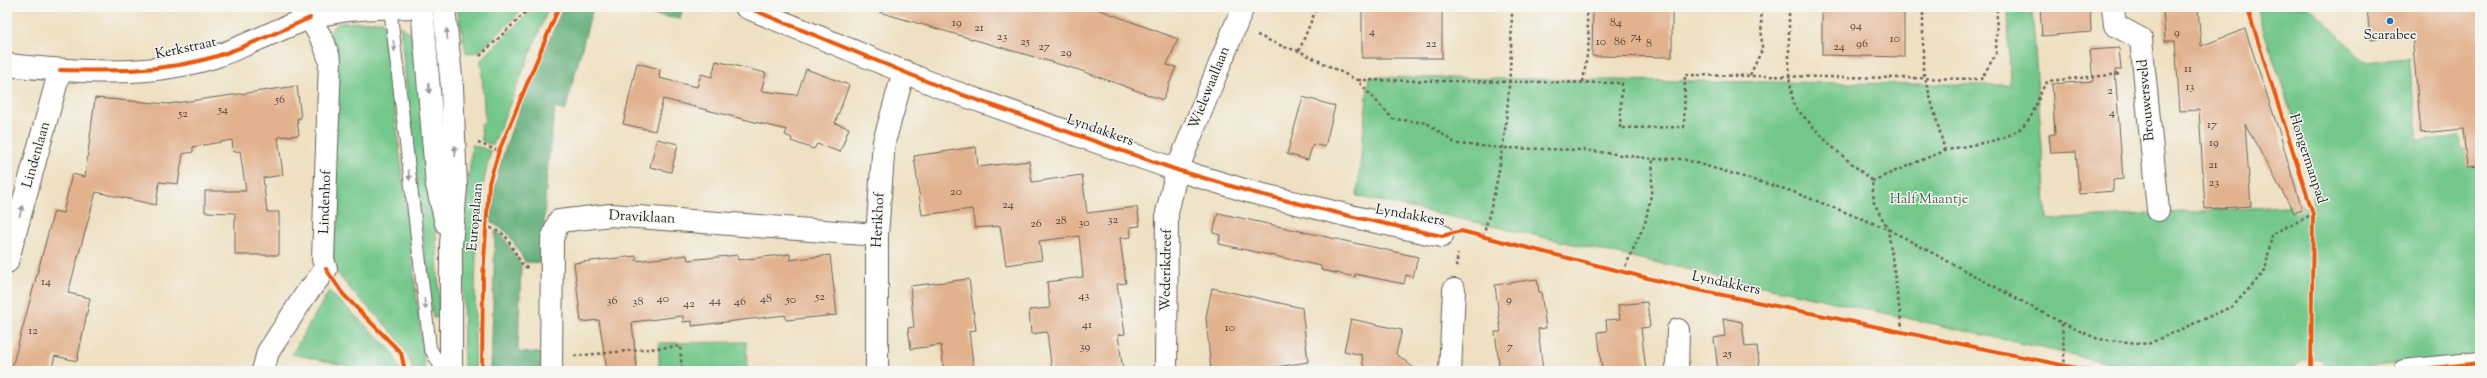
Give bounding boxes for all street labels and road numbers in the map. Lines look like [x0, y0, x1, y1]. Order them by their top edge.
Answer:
street label: Kerkstraat [154, 33, 219, 65]
street label: Wielewaallaan [1184, 44, 1236, 132]
street label: Brouwersveld [2133, 58, 2161, 142]
street label: Lyndakkers [1064, 110, 1136, 152]
street label: Hongermanpad [2283, 111, 2331, 207]
street label: Lindenlaan [18, 119, 56, 191]
street label: Lindenhof [315, 169, 337, 234]
street label: Europalaan [463, 182, 489, 252]
street label: Herikhof [868, 191, 890, 248]
street label: Lyndakkers [1374, 200, 1446, 232]
street label: Draviklaan [608, 206, 676, 230]
street label: Wederikdreef [1156, 227, 1178, 311]
street label: Lyndakkers [1690, 267, 1762, 301]

